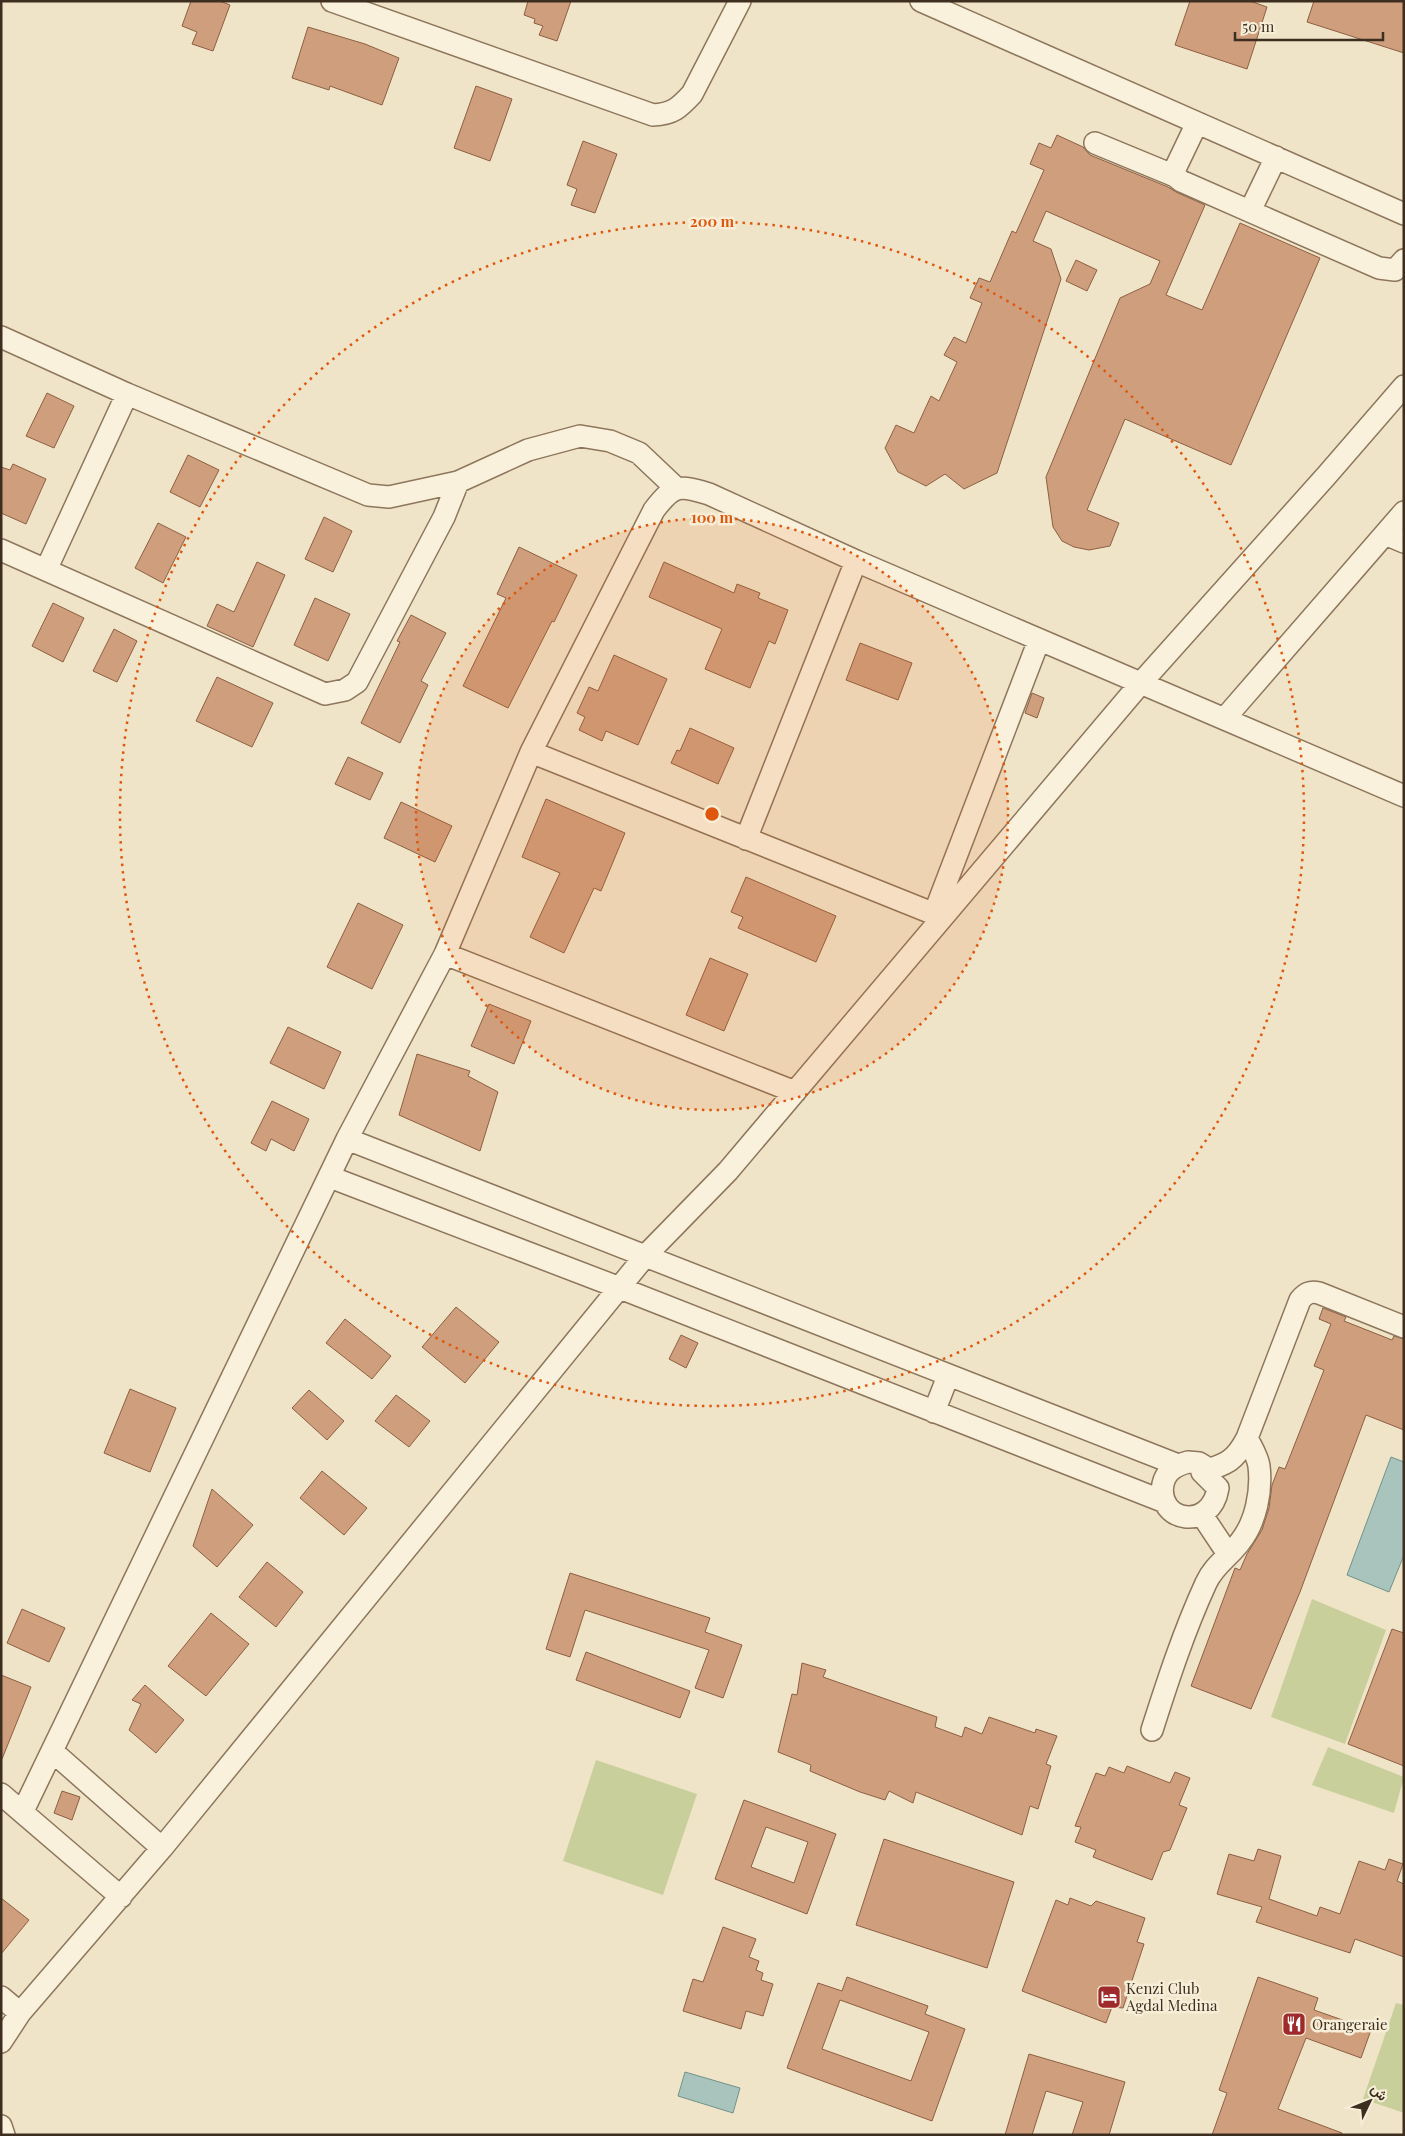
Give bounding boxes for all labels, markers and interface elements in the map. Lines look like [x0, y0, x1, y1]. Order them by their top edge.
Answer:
scale bar [1235, 10, 1382, 42]
text: 50 m [1242, 16, 1275, 36]
text: 200 m [690, 211, 735, 231]
text: 100 m [691, 507, 734, 527]
centre of rings [703, 805, 721, 823]
place label: Kenzi Club Agdal Medina [1125, 1978, 1218, 2015]
hotel icon: Kenzi Club Agdal Medina [1096, 1984, 1122, 2010]
restaurant icon: Orangeraie [1281, 2011, 1307, 2037]
place label: Orangeraie [1312, 2014, 1388, 2034]
north arrow [1345, 2076, 1395, 2126]
text: ش [1367, 2079, 1393, 2105]

